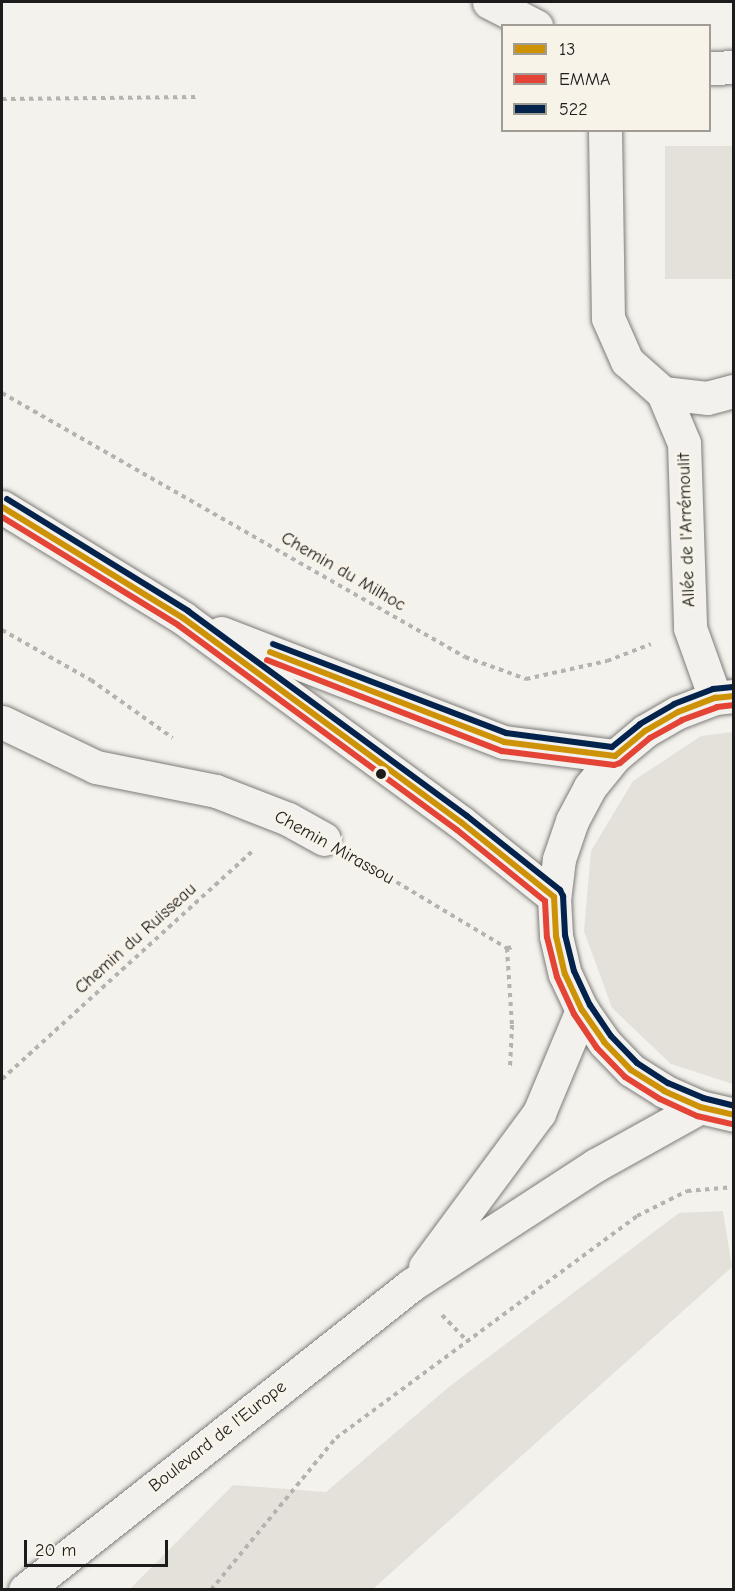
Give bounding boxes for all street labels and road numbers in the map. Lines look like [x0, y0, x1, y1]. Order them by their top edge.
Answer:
street label: Allée de l'Arrémoulit [674, 452, 700, 608]
street label: Chemin du Milhoc [277, 528, 409, 616]
street label: Chemin Mirassou [270, 806, 398, 890]
street label: Chemin du Ruisseau [71, 879, 201, 999]
street label: Boulevard de l'Europe [145, 1377, 291, 1497]

